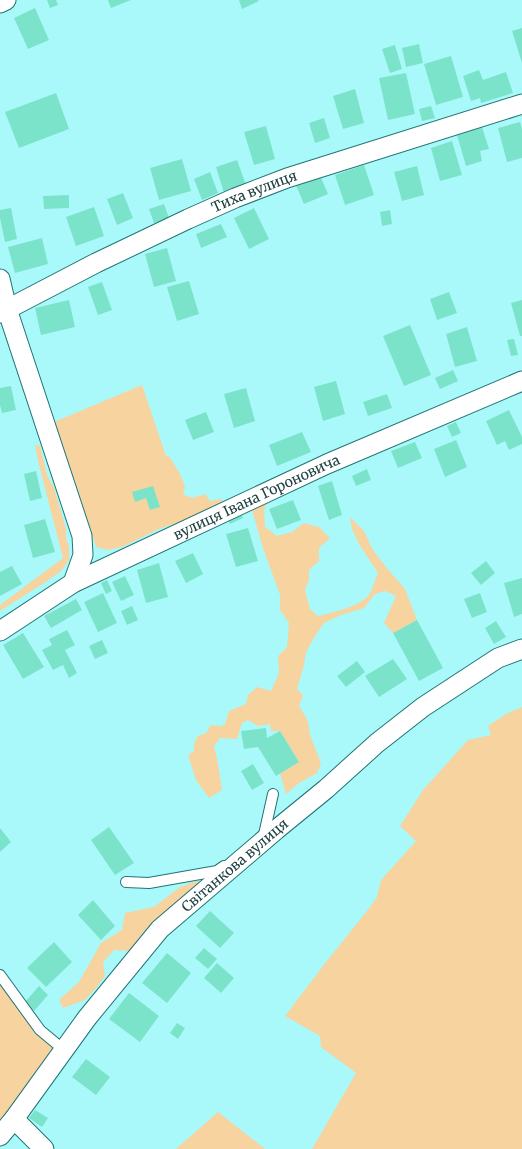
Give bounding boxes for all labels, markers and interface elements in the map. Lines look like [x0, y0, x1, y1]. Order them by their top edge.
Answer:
street label: Тиха вулиця [209, 166, 299, 216]
street label: вулиця Івана Гороновича [170, 450, 343, 544]
street label: Світанкова вулиця [178, 815, 292, 916]

